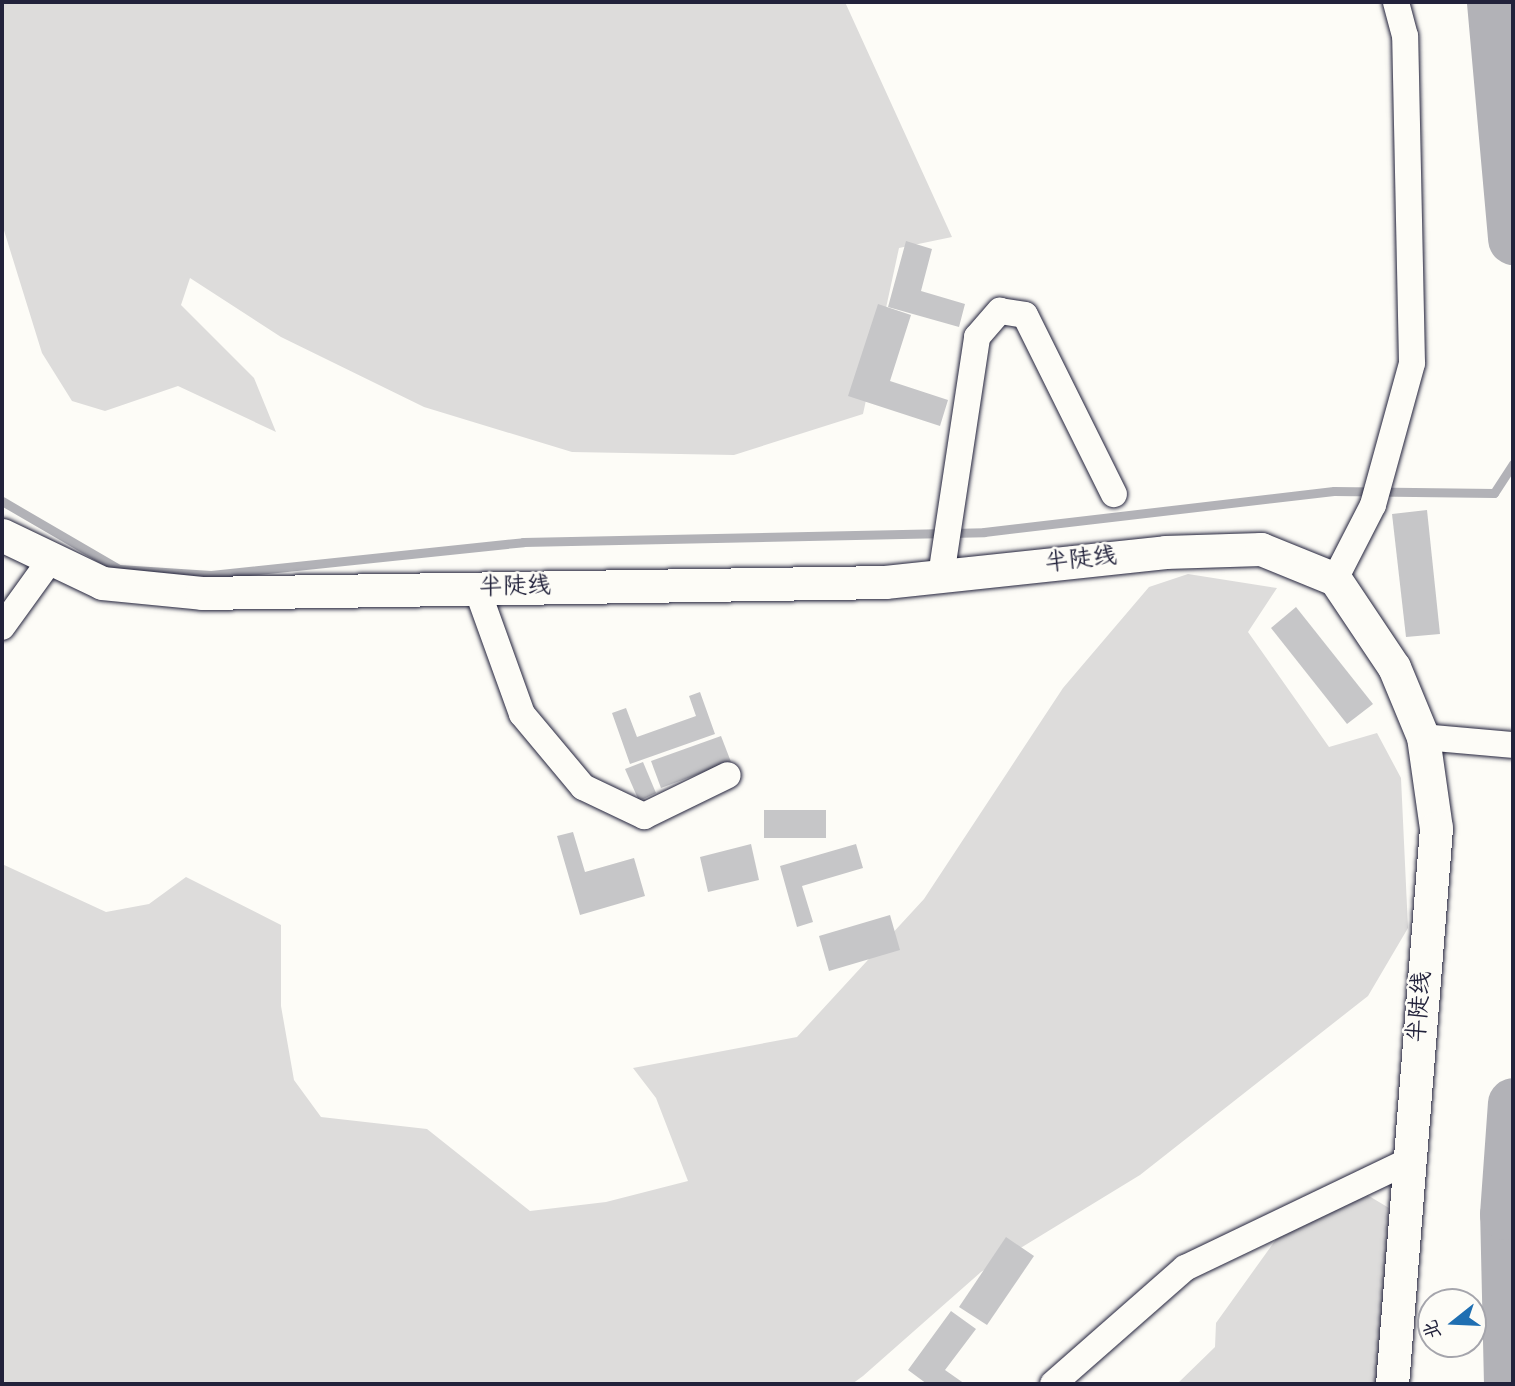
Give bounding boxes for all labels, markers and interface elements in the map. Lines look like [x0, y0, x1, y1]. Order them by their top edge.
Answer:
street label: 半陡线 [1044, 543, 1118, 579]
street label: 半陡线 [479, 573, 551, 603]
street label: 半陡线 [1404, 970, 1438, 1044]
north arrow [1417, 1288, 1487, 1358]
text: 北 [1418, 1316, 1449, 1342]

